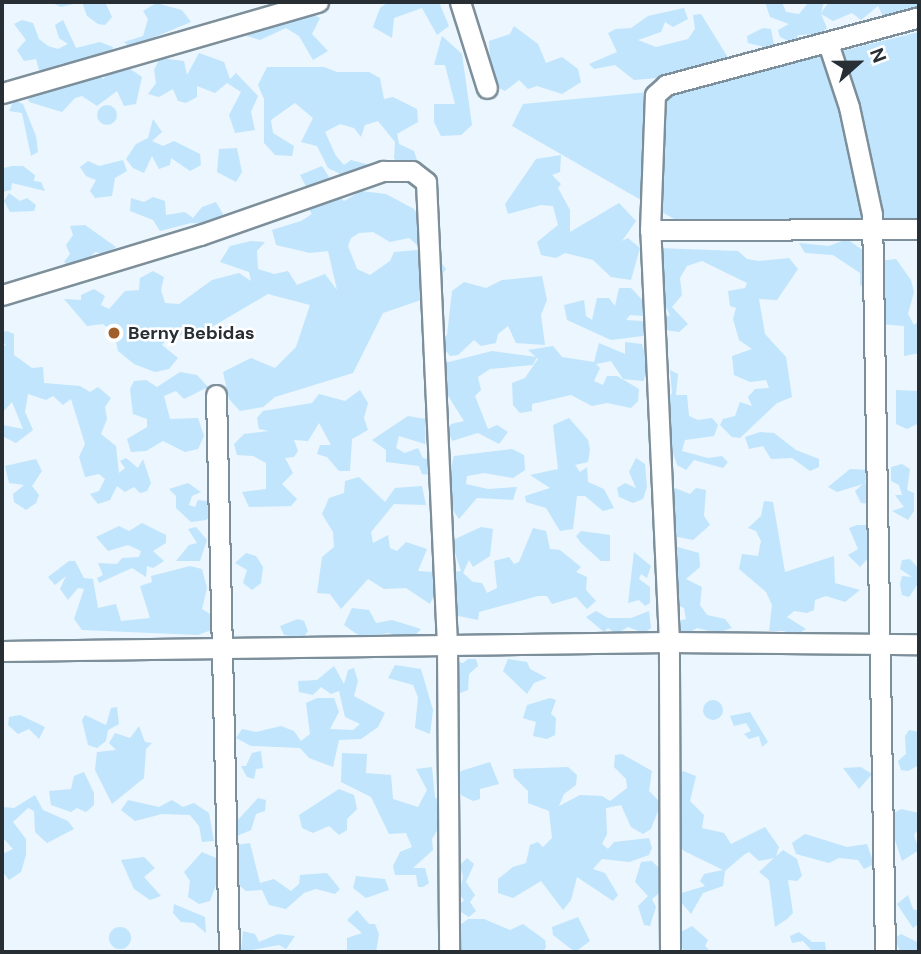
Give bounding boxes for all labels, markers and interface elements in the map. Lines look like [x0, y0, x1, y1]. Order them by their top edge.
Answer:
north arrow [823, 28, 893, 98]
text: N [864, 44, 892, 66]
place label: Berny Bebidas [128, 322, 255, 344]
marker: Berny Bebidas [106, 325, 122, 341]

